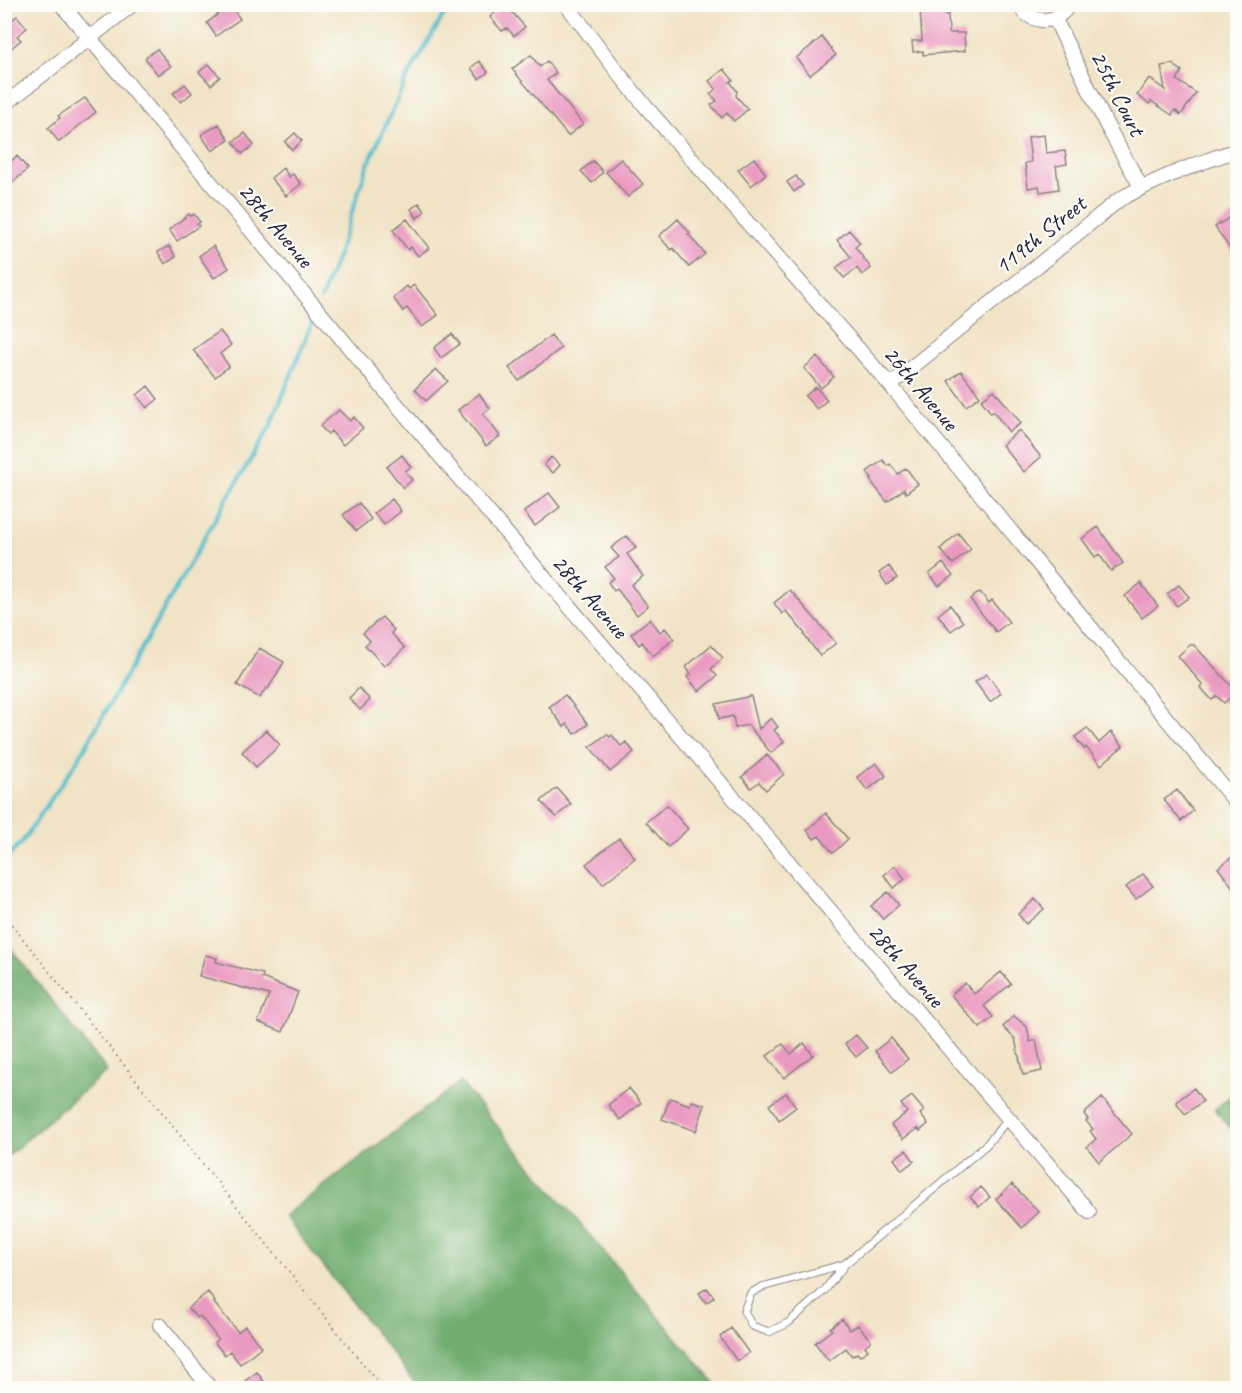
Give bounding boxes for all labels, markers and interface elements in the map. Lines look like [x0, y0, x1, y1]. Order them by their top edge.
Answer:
street label: 25th Court [1084, 45, 1153, 142]
street label: 28th Avenue [232, 176, 322, 275]
street label: 119th Street [988, 188, 1093, 281]
street label: 26th Avenue [877, 339, 967, 438]
street label: 28th Avenue [545, 548, 636, 646]
street label: 28th Avenue [861, 917, 952, 1015]

